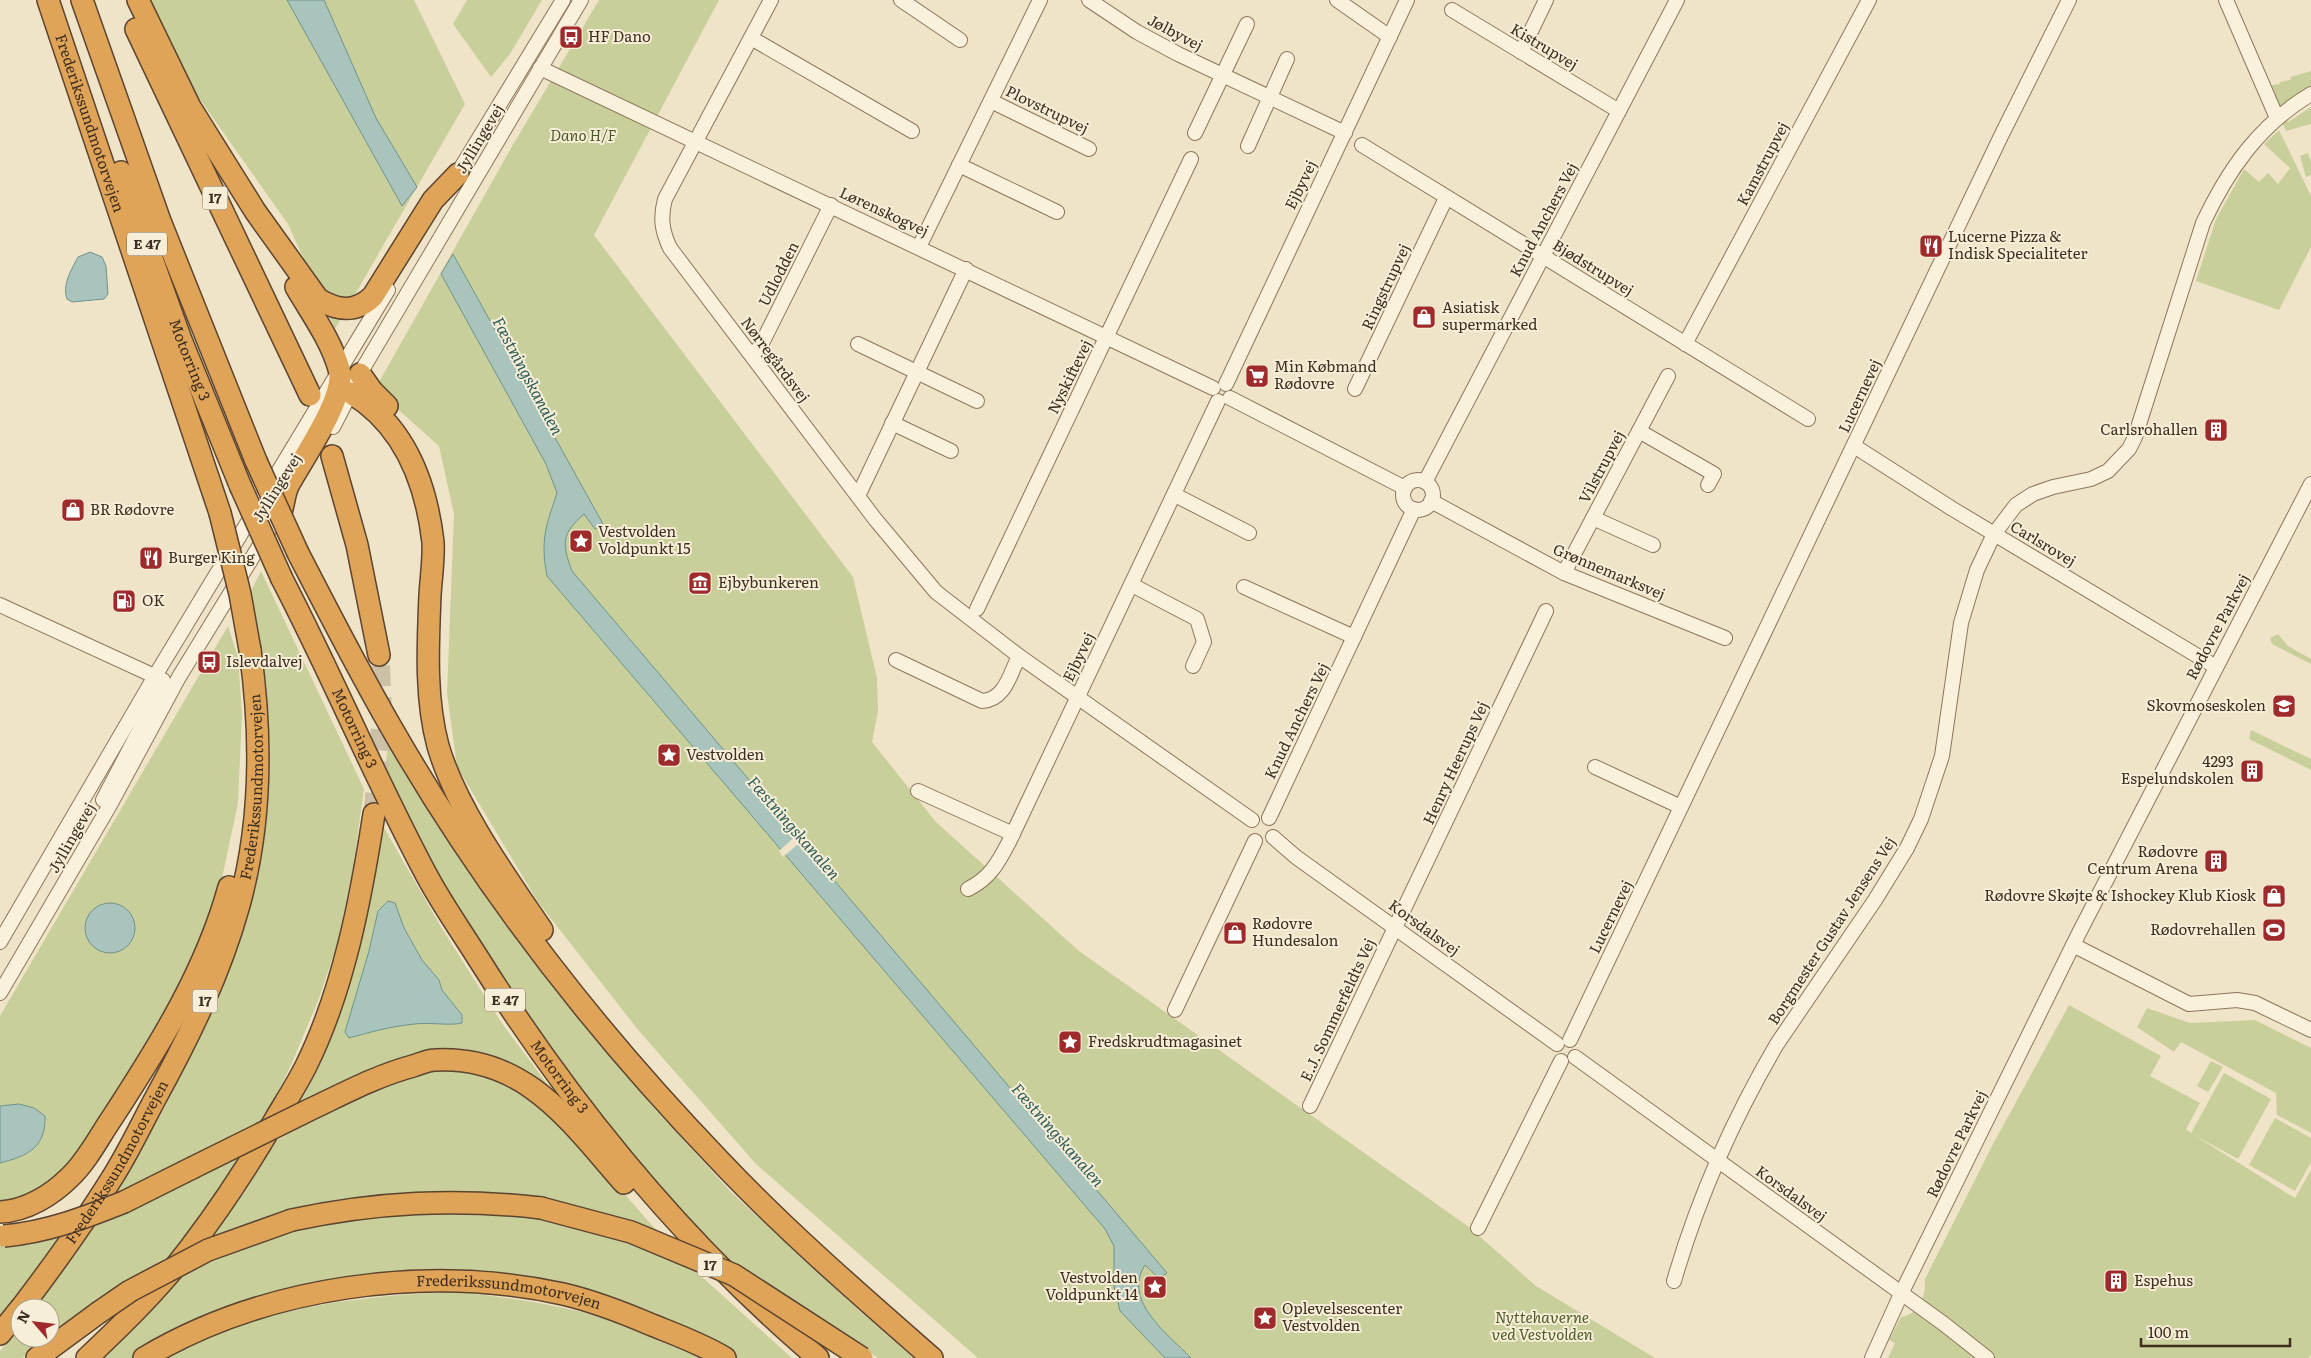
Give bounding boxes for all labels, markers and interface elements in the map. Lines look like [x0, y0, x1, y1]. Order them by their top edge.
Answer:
street label: Jølbyvej [1144, 7, 1208, 56]
street label: Kistrupvej [1507, 16, 1583, 75]
bus stop icon: HF Dano [558, 24, 584, 50]
place label: HF Dano [588, 24, 651, 47]
street label: Frederikssundmotorvejen [50, 31, 131, 215]
street label: Plovstrupvej [1002, 79, 1093, 139]
street label: Jyllingevej [449, 99, 509, 177]
street label: Kamstrupvej [1730, 117, 1794, 209]
park label: Dano H/F [550, 123, 617, 146]
street label: Ejbyvej [1278, 156, 1322, 213]
street label: Knud Anchers Vej [1503, 158, 1583, 281]
street label: Lørenskogvej [836, 180, 933, 241]
road number: 17 [202, 187, 228, 210]
place label: Lucerne Pizza & Indisk Specialiteter [1948, 224, 2088, 264]
road number: E 47 [127, 232, 167, 255]
street label: Bjødstrupvej [1549, 233, 1639, 301]
restaurant icon: Lucerne Pizza & Indisk Specialiteter [1918, 233, 1944, 259]
street label: Udlodden [752, 237, 804, 310]
street label: Ringstrupvej [1355, 239, 1415, 333]
place label: Asiatisk supermarked [1442, 295, 1537, 335]
shop icon: Asiatisk supermarked [1411, 304, 1437, 330]
street label: Nørregårdsvej [736, 311, 816, 407]
water label: Fæstningskanalen [488, 312, 570, 439]
street label: Motorring 3 [164, 315, 218, 404]
street label: Nyskiftevej [1041, 335, 1097, 418]
place label: Min Købmand Rødovre [1274, 354, 1377, 394]
street label: Lucernevej [1831, 355, 1886, 436]
supermarket icon: Min Købmand Rødovre [1244, 363, 1270, 389]
place label: Carlsrohallen [2100, 417, 2198, 440]
building icon: Carlsrohallen [2203, 417, 2229, 443]
street label: Vilstrupvej [1572, 426, 1630, 507]
street label: Jyllingevej [245, 448, 306, 526]
shop icon: BR Rødovre [60, 497, 86, 523]
place label: BR Rødovre [90, 497, 174, 520]
street label: Carlsrovej [2006, 514, 2081, 571]
place label: Vestvolden Voldpunkt 15 [598, 519, 691, 559]
place icon: Vestvolden Voldpunkt 15 [568, 528, 594, 554]
street label: Grønnemarksvej [1550, 537, 1669, 605]
restaurant icon: Burger King [138, 545, 164, 571]
place label: Burger King [168, 545, 256, 568]
street label: Rødovre Parkvej [2179, 569, 2254, 683]
museum icon: Ejbybunkeren [687, 570, 713, 596]
place label: Ejbybunkeren [718, 570, 819, 593]
fuel station icon: OK [111, 588, 137, 614]
place label: OK [142, 588, 165, 611]
street label: Ejbyvej [1056, 628, 1100, 685]
bus stop icon: Islevdalvej [196, 649, 222, 675]
place label: Islevdalvej [226, 649, 303, 672]
street label: Knud Anchers Vej [1258, 658, 1334, 782]
street label: Motorring 3 [327, 684, 385, 772]
street label: Frederikssundmotorvejen [233, 693, 268, 882]
place label: Skovmoseskolen [2146, 693, 2266, 716]
school or university icon: Skovmoseskolen [2271, 693, 2297, 719]
street label: Henry Heerups Vej [1416, 697, 1493, 828]
place icon: Vestvolden [656, 742, 682, 768]
place label: Vestvolden [686, 742, 764, 765]
place label: 4293 Espelundskolen [2121, 749, 2234, 789]
building icon: 4293 Espelundskolen [2239, 758, 2265, 784]
water label: Fæstningskanalen [743, 770, 847, 885]
street label: Jyllingevej [41, 798, 100, 877]
street label: Borgmester Gustav Jensens Vej [1761, 832, 1900, 1029]
place label: Rødovre Centrum Arena [2087, 839, 2199, 879]
building icon: Rødovre Centrum Arena [2203, 848, 2229, 874]
street label: Lucernevej [1582, 876, 1637, 957]
place label: Rødovre Skøjte & Ishockey Klub Kiosk [1984, 883, 2257, 906]
shop icon: Rødovre Skøjte & Ishockey Klub Kiosk [2261, 883, 2287, 909]
street label: Korsdalsvej [1384, 893, 1465, 961]
place label: Rødovre Hundesalon [1252, 911, 1339, 951]
place label: Rødovrehallen [2150, 917, 2256, 940]
sports icon: Rødovrehallen [2261, 917, 2287, 943]
shop icon: Rødovre Hundesalon [1222, 920, 1248, 946]
street label: E.J. Sommerfeldts Vej [1293, 934, 1380, 1085]
road number: E 47 [485, 988, 525, 1012]
road number: 17 [192, 989, 218, 1012]
place icon: Fredskrudtmagasinet [1057, 1029, 1083, 1055]
place label: Fredskrudtmagasinet [1088, 1029, 1242, 1052]
street label: Motorring 3 [525, 1034, 595, 1118]
street label: Frederikssundmotorvejen [59, 1075, 173, 1248]
water label: Fæstningskanalen [1007, 1077, 1111, 1192]
street label: Rødovre Parkvej [1920, 1086, 1992, 1201]
street label: Korsdalsvej [1751, 1159, 1832, 1227]
road number: 17 [698, 1254, 722, 1276]
place label: Vestvolden Voldpunkt 14 [1045, 1265, 1138, 1305]
street label: Frederikssundmotorvejen [416, 1268, 605, 1314]
building icon: Espehus [2103, 1268, 2129, 1294]
place label: Espehus [2134, 1268, 2193, 1291]
place icon: Vestvolden Voldpunkt 14 [1142, 1274, 1168, 1300]
place label: Oplevelsescenter Vestvolden [1282, 1296, 1402, 1336]
north arrow [10, 1298, 60, 1348]
place icon: Oplevelsescenter Vestvolden [1252, 1305, 1278, 1331]
park label: Nyttehaverne ved Vestvolden [1491, 1305, 1593, 1345]
text: N [11, 1306, 34, 1326]
scale bar [2141, 1316, 2290, 1348]
text: 100 m [2148, 1320, 2189, 1343]

